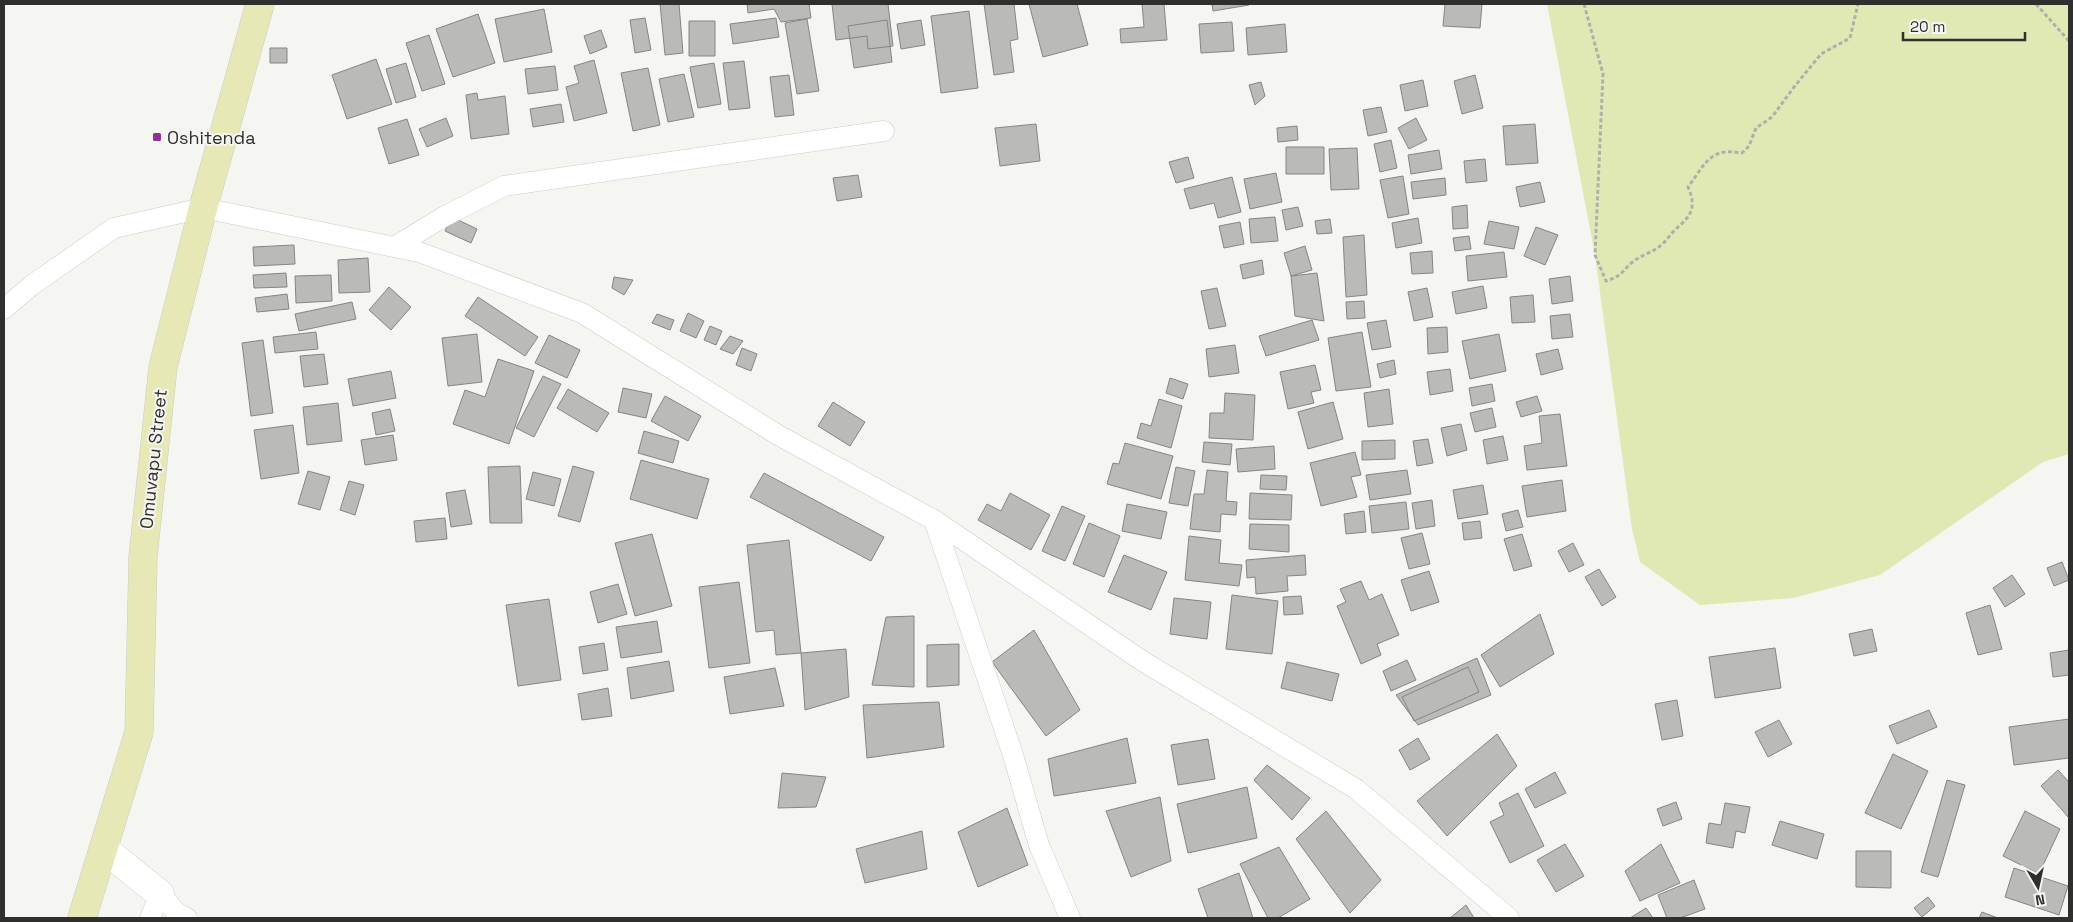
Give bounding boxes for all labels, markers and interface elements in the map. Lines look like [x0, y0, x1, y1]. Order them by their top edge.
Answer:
scale bar [1903, 10, 2026, 42]
text: 20 m [1910, 17, 1945, 36]
place label: Oshitenda [167, 126, 256, 149]
marker: Oshitenda [151, 131, 163, 143]
street label: Omuvapu Street [134, 388, 172, 530]
north arrow [2013, 862, 2063, 912]
text: N [2034, 890, 2046, 909]

